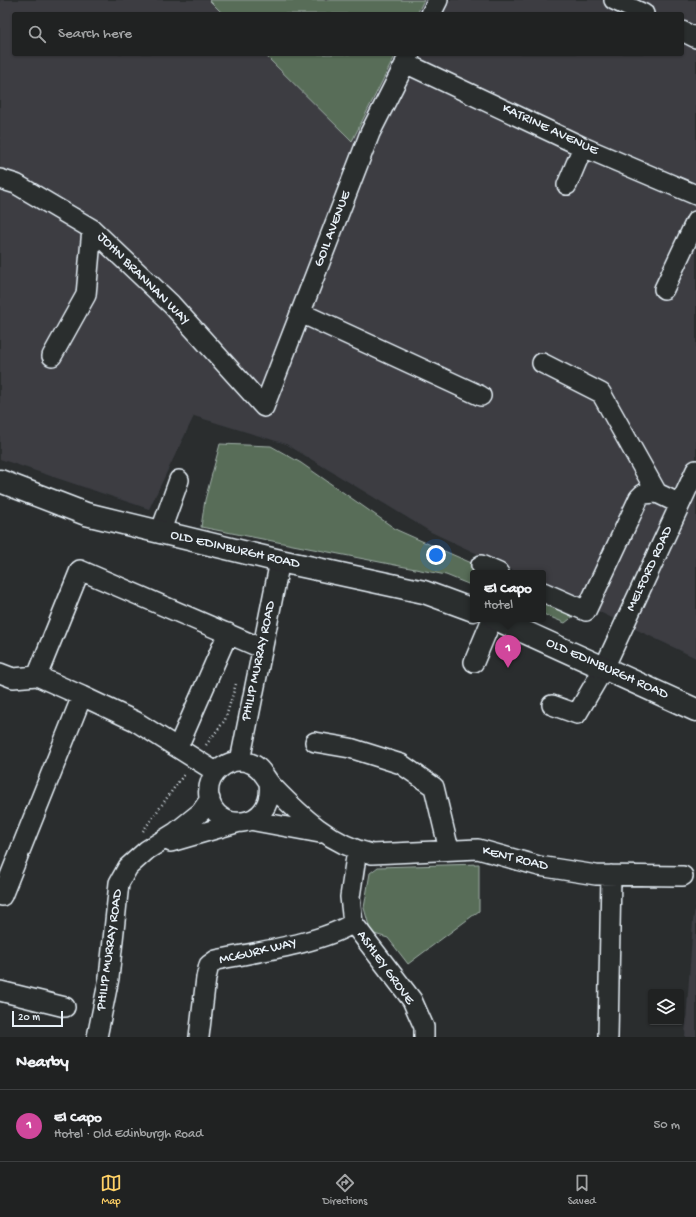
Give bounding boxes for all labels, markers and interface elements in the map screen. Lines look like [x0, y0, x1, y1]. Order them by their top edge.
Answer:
search box [12, 12, 684, 56]
icon: search [26, 23, 48, 45]
text: Search here [58, 25, 132, 43]
street label: KATRINE AVENUE [499, 100, 602, 160]
street label: GOIL AVENUE [311, 188, 356, 269]
street label: JOHN BRANNAN WAY [93, 229, 193, 329]
street label: MELFORD ROAD [623, 523, 678, 614]
street label: OLD EDINBURGH ROAD [169, 527, 302, 573]
your location [426, 545, 446, 565]
popup [470, 570, 546, 622]
text: El Capo [484, 580, 532, 598]
text: Hotel [484, 598, 513, 613]
street label: PHILIP MURRAY ROAD [238, 599, 280, 724]
street label: OLD EDINBURGH ROAD [543, 634, 672, 704]
pin: 1 [495, 635, 521, 668]
street label: KENT ROAD [480, 843, 551, 876]
street label: PHILIP MURRAY ROAD [93, 887, 127, 1013]
street label: ASHLEY GROVE [352, 928, 418, 1009]
street label: MCGURK WAY [217, 935, 299, 969]
map controls [648, 989, 684, 1025]
button: layers [648, 989, 684, 1025]
scale bar [12, 1009, 63, 1028]
text: 20 m [18, 1012, 40, 1024]
text: Nearby [16, 1053, 69, 1073]
text: El Capo [54, 1109, 102, 1127]
text: 1 [26, 1118, 32, 1133]
text: 50 m [653, 1118, 680, 1133]
text: Hotel · Old Edinburgh Road [54, 1127, 203, 1142]
tab: Map [100, 1172, 122, 1208]
tab: Directions [323, 1172, 367, 1208]
tab: Saved [568, 1172, 596, 1208]

